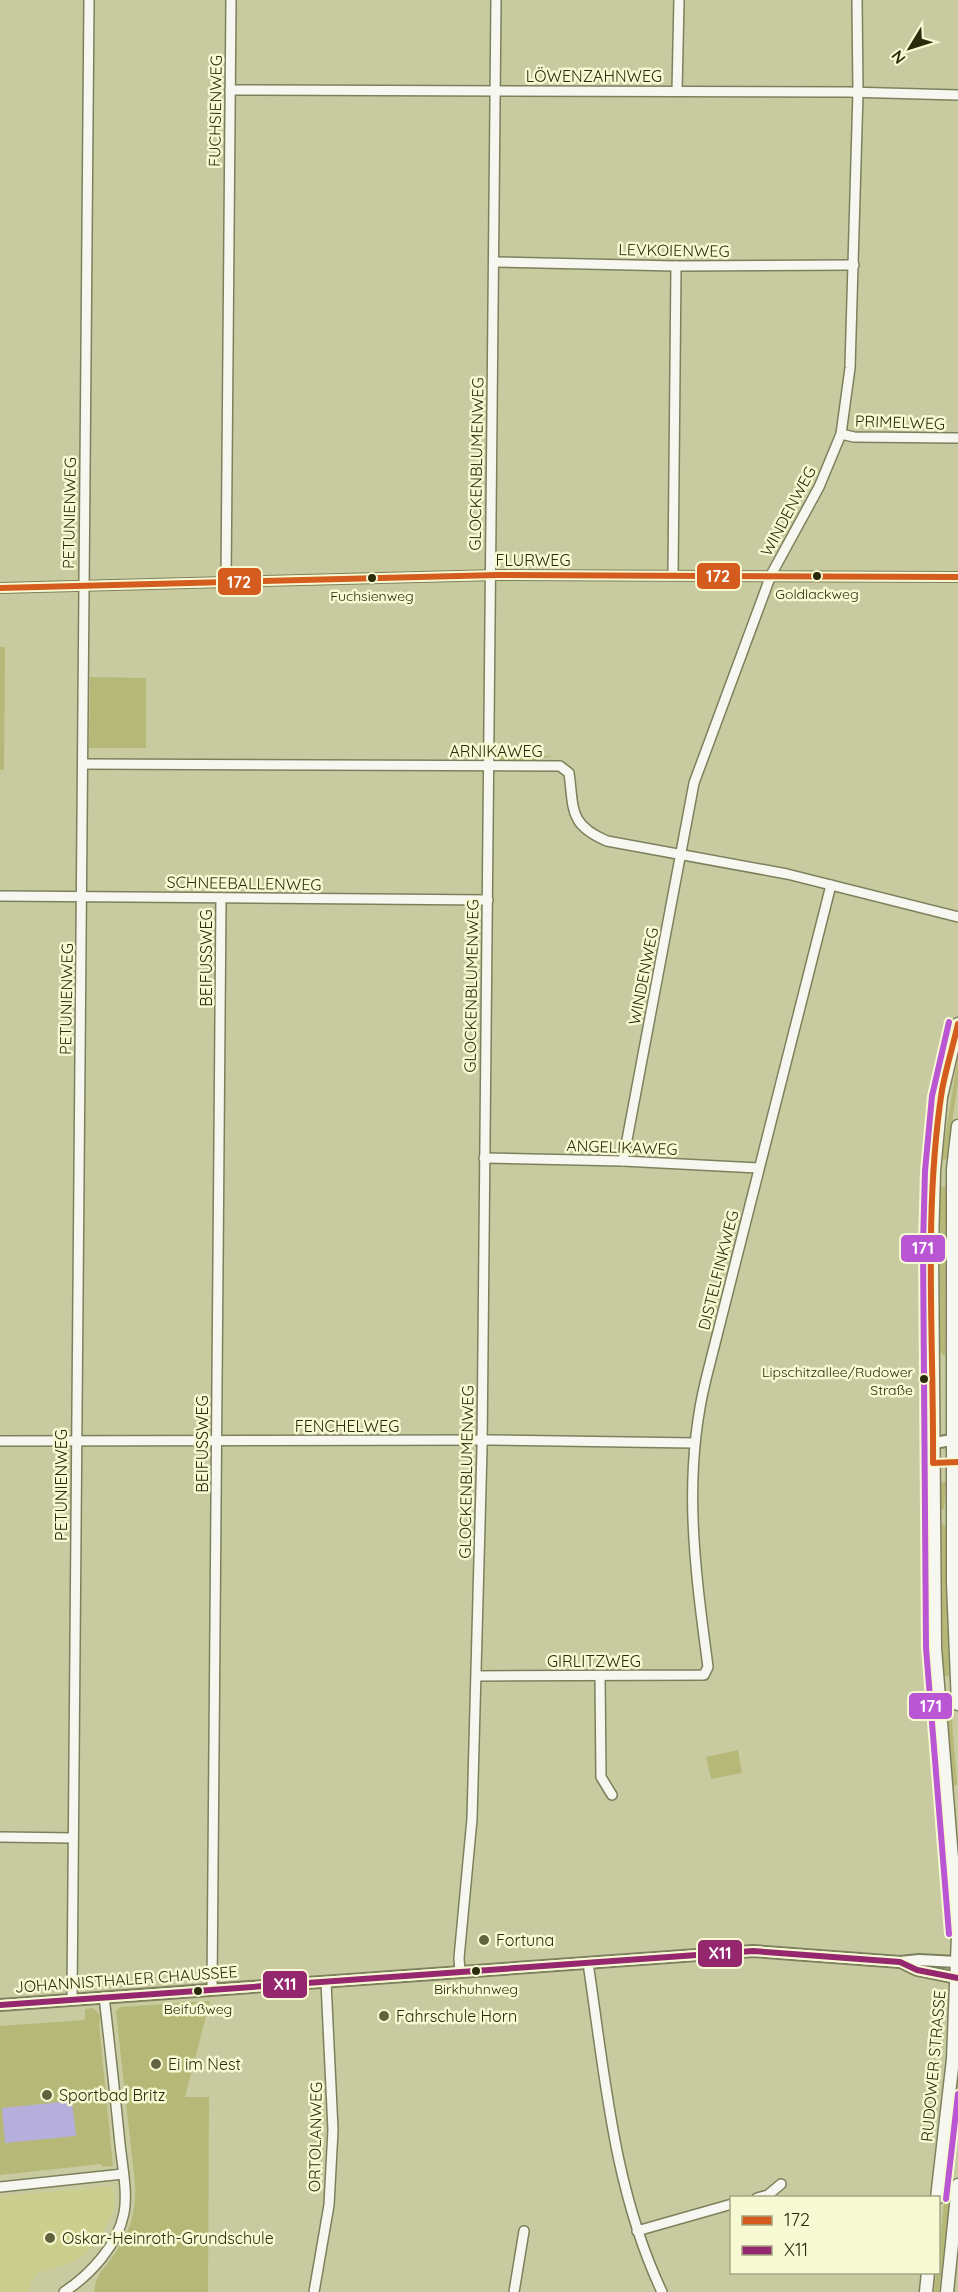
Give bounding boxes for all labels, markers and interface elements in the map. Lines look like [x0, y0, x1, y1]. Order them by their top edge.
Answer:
north arrow [880, 18, 940, 78]
text: N [887, 46, 910, 68]
street label: FUCHSIENWEG [204, 55, 226, 167]
street label: LÖWENZAHNWEG [526, 66, 662, 86]
street label: LEVKOIENWEG [618, 239, 730, 261]
street label: GLOCKENBLUMENWEG [464, 377, 488, 551]
street label: PRIMELWEG [855, 410, 945, 434]
street label: PETUNIENWEG [58, 457, 80, 569]
street label: WINDENWEG [756, 463, 820, 559]
street label: FLURWEG [495, 550, 571, 570]
line badge: 172 [696, 562, 741, 590]
text: 172 [706, 566, 730, 586]
line badge: 172 [217, 567, 262, 596]
marker: Goldlackweg [811, 570, 823, 582]
text: 172 [227, 572, 251, 592]
marker: Fuchsienweg [366, 572, 378, 584]
place label: Goldlackweg [775, 585, 859, 603]
place label: Fuchsienweg [330, 587, 414, 605]
street label: ARNIKAWEG [449, 741, 543, 761]
street label: SCHNEEBALLENWEG [166, 872, 322, 894]
street label: GLOCKENBLUMENWEG [459, 899, 483, 1073]
street label: BEIFUSSWEG [196, 909, 216, 1007]
street label: WINDENWEG [624, 925, 662, 1027]
street label: PETUNIENWEG [55, 943, 77, 1055]
street label: ANGELIKAWEG [566, 1135, 678, 1159]
street label: DISTELFINKWEG [693, 1208, 743, 1332]
line badge: 171 [900, 1234, 946, 1263]
text: 171 [912, 1238, 934, 1258]
place label: Lipschitzallee/Rudower Straße [762, 1363, 914, 1399]
marker: Lipschitzallee/Rudower Straße [918, 1373, 930, 1385]
street label: GLOCKENBLUMENWEG [454, 1385, 478, 1559]
street label: BEIFUSSWEG [192, 1395, 212, 1493]
street label: FENCHELWEG [295, 1416, 399, 1436]
street label: PETUNIENWEG [51, 1429, 71, 1541]
street label: GIRLITZWEG [547, 1651, 641, 1671]
line badge: 171 [908, 1692, 953, 1720]
text: 171 [920, 1696, 942, 1716]
place label: Fortuna [496, 1930, 554, 1950]
marker: Fortuna [477, 1933, 491, 1947]
line badge: X11 [697, 1939, 743, 1968]
text: X11 [709, 1943, 731, 1963]
street label: JOHANNISTHALER CHAUSSEE [14, 1961, 238, 1997]
marker: Birkhuhnweg [470, 1965, 482, 1977]
line badge: X11 [262, 1970, 308, 1999]
text: X11 [274, 1974, 296, 1994]
place label: Birkhuhnweg [434, 1980, 518, 1998]
marker: Beifußweg [192, 1985, 204, 1997]
street label: RUDOWER STRASSE [916, 1989, 950, 2143]
place label: Beifußweg [164, 2000, 232, 2018]
place label: Fahrschule Horn [396, 2006, 517, 2026]
marker: Fahrschule Horn [377, 2009, 391, 2023]
place label: Ei im Nest [168, 2054, 241, 2074]
marker: Ei im Nest [149, 2057, 163, 2071]
street label: ORTOLANWEG [304, 2082, 326, 2192]
place label: Sportbad Britz [59, 2085, 165, 2105]
marker: Sportbad Britz [40, 2088, 54, 2102]
legend [730, 2196, 940, 2274]
text: 172 [784, 2208, 810, 2231]
place label: Oskar-Heinroth-Grundschule [62, 2228, 274, 2248]
marker: Oskar-Heinroth-Grundschule [43, 2231, 57, 2245]
text: X11 [784, 2238, 808, 2261]

